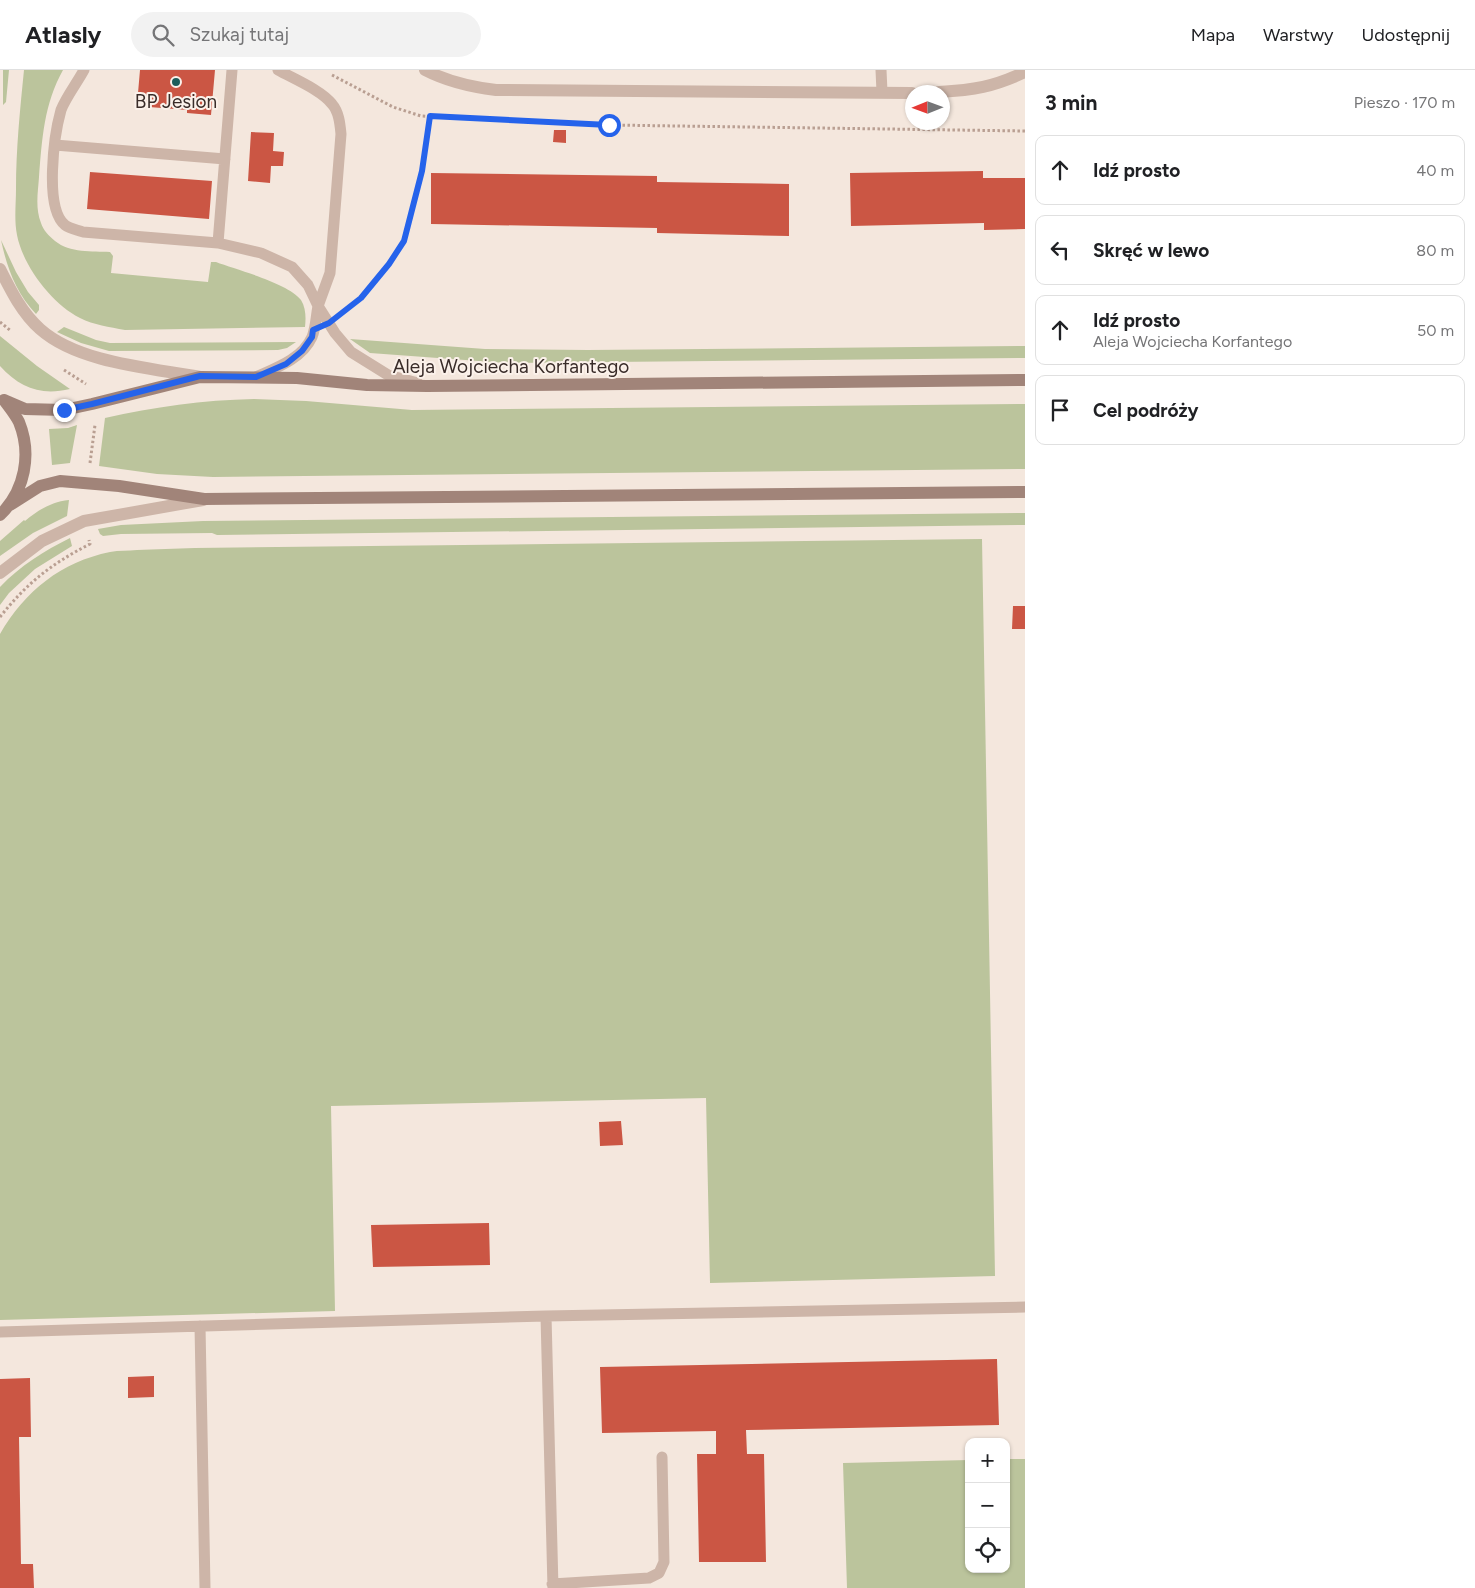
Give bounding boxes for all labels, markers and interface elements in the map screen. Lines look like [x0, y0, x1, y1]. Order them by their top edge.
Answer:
search box [131, 12, 481, 57]
text: Atlasly [25, 20, 101, 49]
icon: search [149, 21, 177, 49]
text: Szukaj tutaj [189, 23, 289, 46]
text: Mapa [1191, 24, 1235, 46]
text: Warstwy [1263, 24, 1334, 46]
text: Udostępnij [1362, 24, 1450, 46]
marker: BP Jesion [170, 76, 182, 88]
north arrow [905, 85, 950, 130]
place label: BP Jesion [135, 90, 217, 113]
text: 3 min [1045, 90, 1097, 115]
text: Pieszo · 170 m [1354, 93, 1455, 112]
route start [598, 114, 621, 137]
icon: ahead [1046, 156, 1074, 184]
text: Idź prosto [1093, 159, 1180, 182]
text: 40 m [1416, 161, 1454, 180]
icon: left [1046, 236, 1074, 264]
text: Skręć w lewo [1093, 239, 1209, 262]
text: 80 m [1416, 241, 1454, 260]
text: Idź prosto [1093, 309, 1180, 332]
icon: ahead [1046, 316, 1074, 344]
text: 50 m [1417, 321, 1454, 340]
text: Aleja Wojciecha Korfantego [1093, 332, 1292, 351]
street label: Aleja Wojciecha Korfantego [393, 355, 629, 378]
icon: arrive [1046, 396, 1074, 424]
route end [53, 399, 76, 422]
text: Cel podróży [1093, 399, 1199, 422]
map controls [965, 1438, 1010, 1573]
button: + [965, 1438, 1010, 1483]
button: − [965, 1483, 1010, 1528]
button: locate [965, 1528, 1010, 1573]

